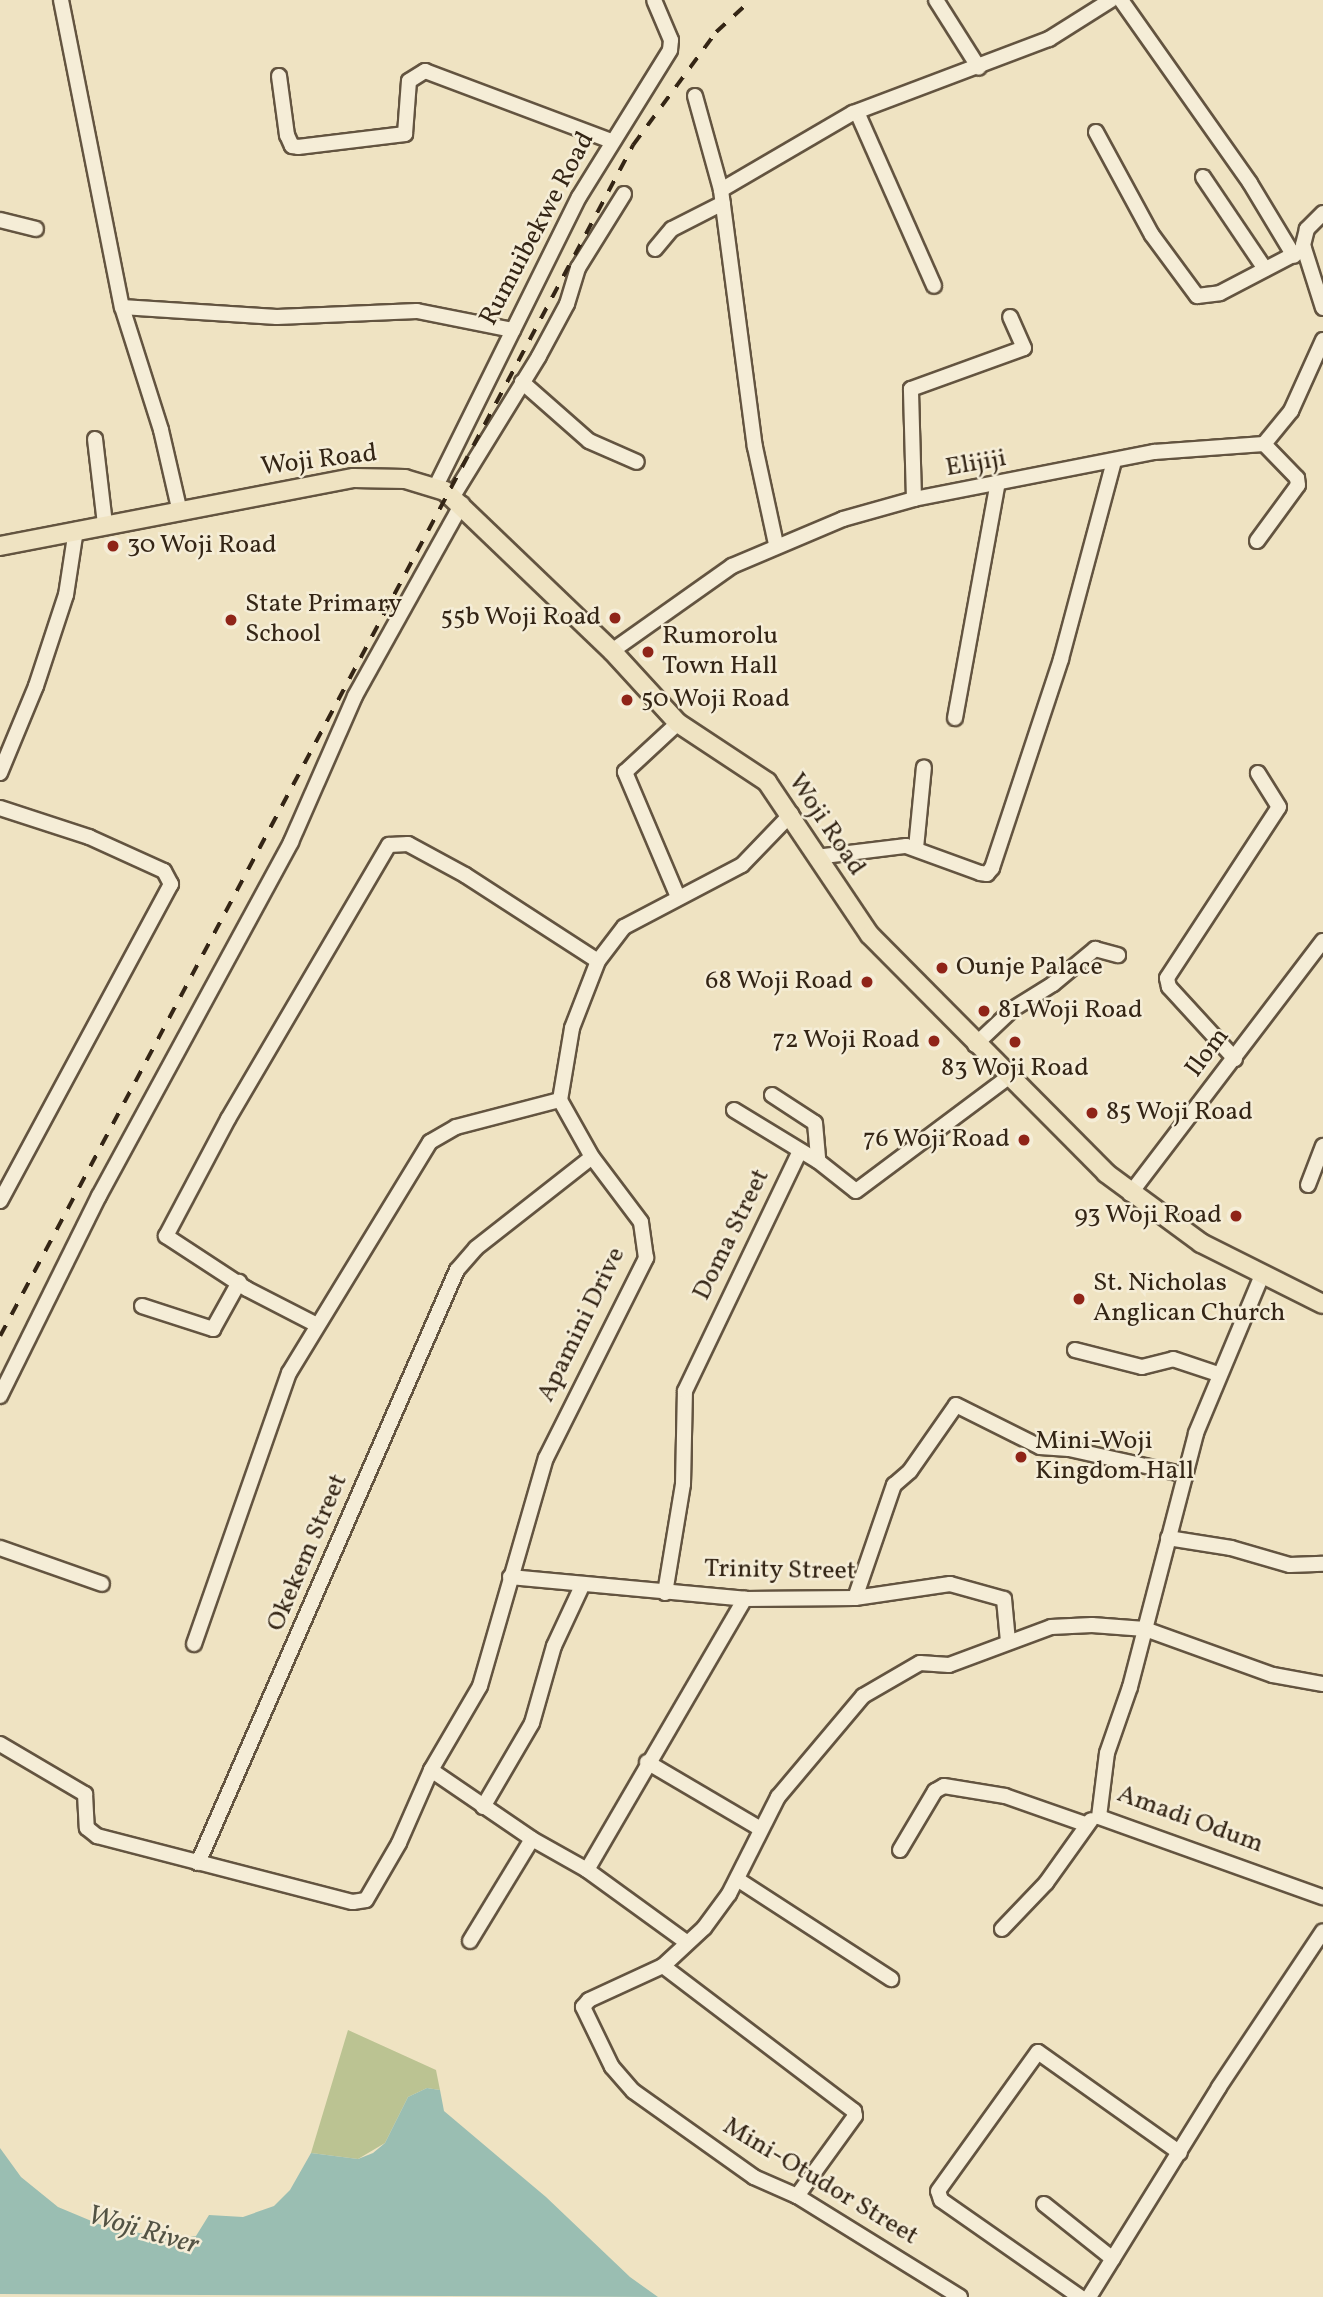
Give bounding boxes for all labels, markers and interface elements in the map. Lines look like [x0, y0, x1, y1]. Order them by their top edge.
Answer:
street label: Rumuibekwe Road [474, 127, 602, 331]
street label: Woji Road [259, 438, 379, 484]
street label: Elijiji [943, 443, 1009, 485]
place label: 30 Woji Road [127, 530, 278, 562]
marker: 30 Woji Road [105, 538, 121, 554]
place label: State Primary School [245, 589, 402, 650]
place label: 55b Woji Road [440, 602, 601, 634]
marker: 55b Woji Road [607, 610, 623, 626]
marker: State Primary School [223, 612, 239, 628]
place label: Rumorolu Town Hall [662, 621, 778, 682]
marker: Rumorolu Town Hall [640, 644, 656, 660]
place label: 50 Woji Road [641, 684, 791, 716]
marker: 50 Woji Road [619, 692, 635, 708]
street label: Woji Road [780, 768, 872, 882]
place label: Ounje Palace [956, 952, 1103, 984]
marker: Ounje Palace [934, 960, 950, 976]
place label: 68 Woji Road [705, 966, 853, 998]
marker: 68 Woji Road [859, 974, 875, 990]
place label: 81 Woji Road [998, 995, 1143, 1027]
marker: 81 Woji Road [976, 1003, 992, 1019]
street label: Ilom [1179, 1022, 1237, 1084]
place label: 72 Woji Road [772, 1025, 920, 1057]
marker: 72 Woji Road [926, 1033, 942, 1049]
marker: 83 Woji Road [1007, 1034, 1023, 1050]
place label: 83 Woji Road [941, 1053, 1089, 1085]
place label: 85 Woji Road [1106, 1097, 1254, 1129]
marker: 85 Woji Road [1084, 1105, 1100, 1121]
place label: 76 Woji Road [862, 1124, 1010, 1156]
marker: 76 Woji Road [1016, 1132, 1032, 1148]
street label: Doma Street [687, 1164, 777, 1306]
place label: 93 Woji Road [1074, 1200, 1222, 1232]
marker: 93 Woji Road [1228, 1208, 1244, 1224]
street label: Apamini Drive [531, 1243, 633, 1407]
place label: St. Nicholas Anglican Church [1093, 1268, 1286, 1330]
marker: St. Nicholas Anglican Church [1071, 1291, 1087, 1307]
place label: Mini-Woji Kingdom Hall [1035, 1426, 1194, 1488]
marker: Mini-Woji Kingdom Hall [1013, 1449, 1029, 1465]
street label: Okekem Street [261, 1470, 355, 1636]
street label: Trinity Street [703, 1554, 857, 1588]
street label: Amadi Odum [1113, 1779, 1267, 1861]
street label: Mini-Otudor Street [717, 2111, 923, 2253]
water label: Woji River [83, 2199, 203, 2263]

